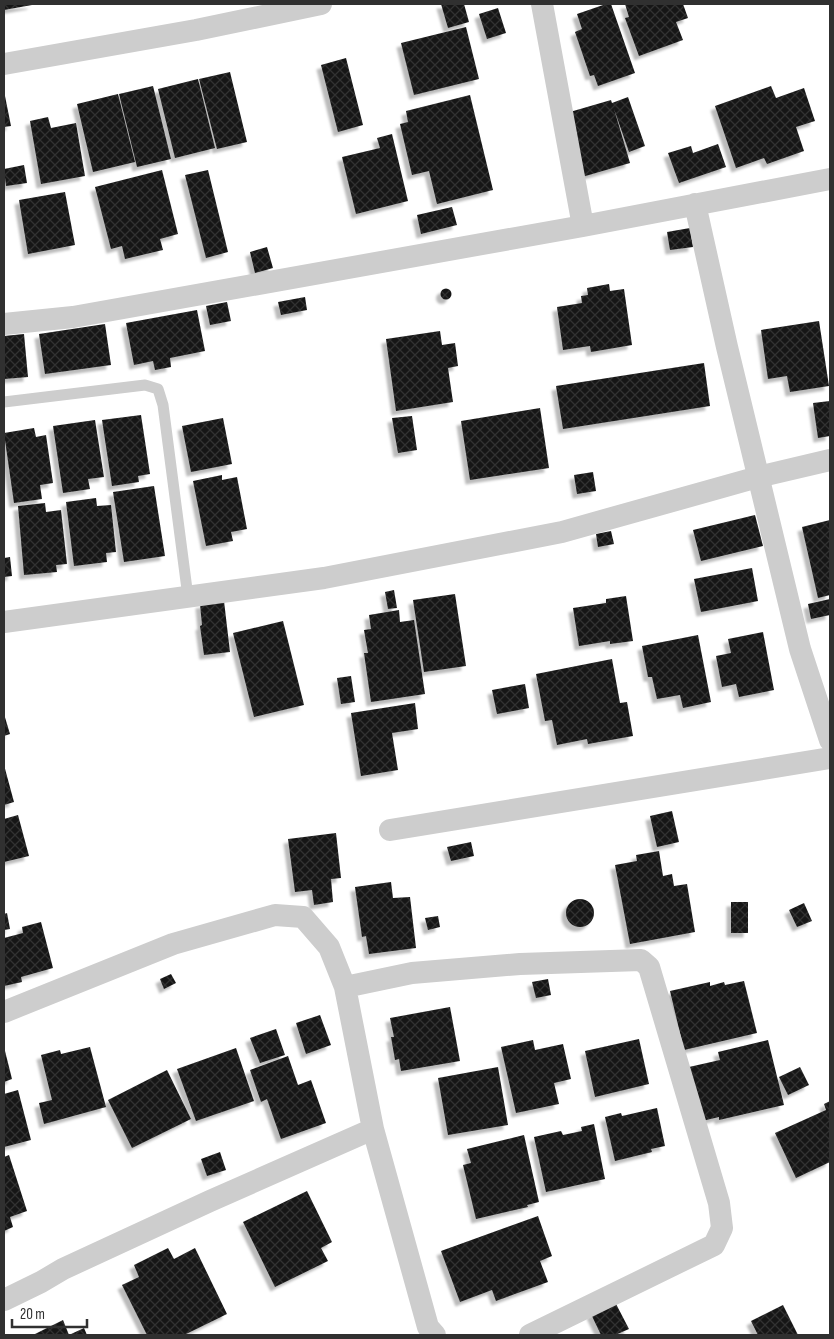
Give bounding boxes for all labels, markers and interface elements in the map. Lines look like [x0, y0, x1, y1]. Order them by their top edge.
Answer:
scale bar [12, 1296, 88, 1328]
text: 20 m [20, 1305, 45, 1324]

